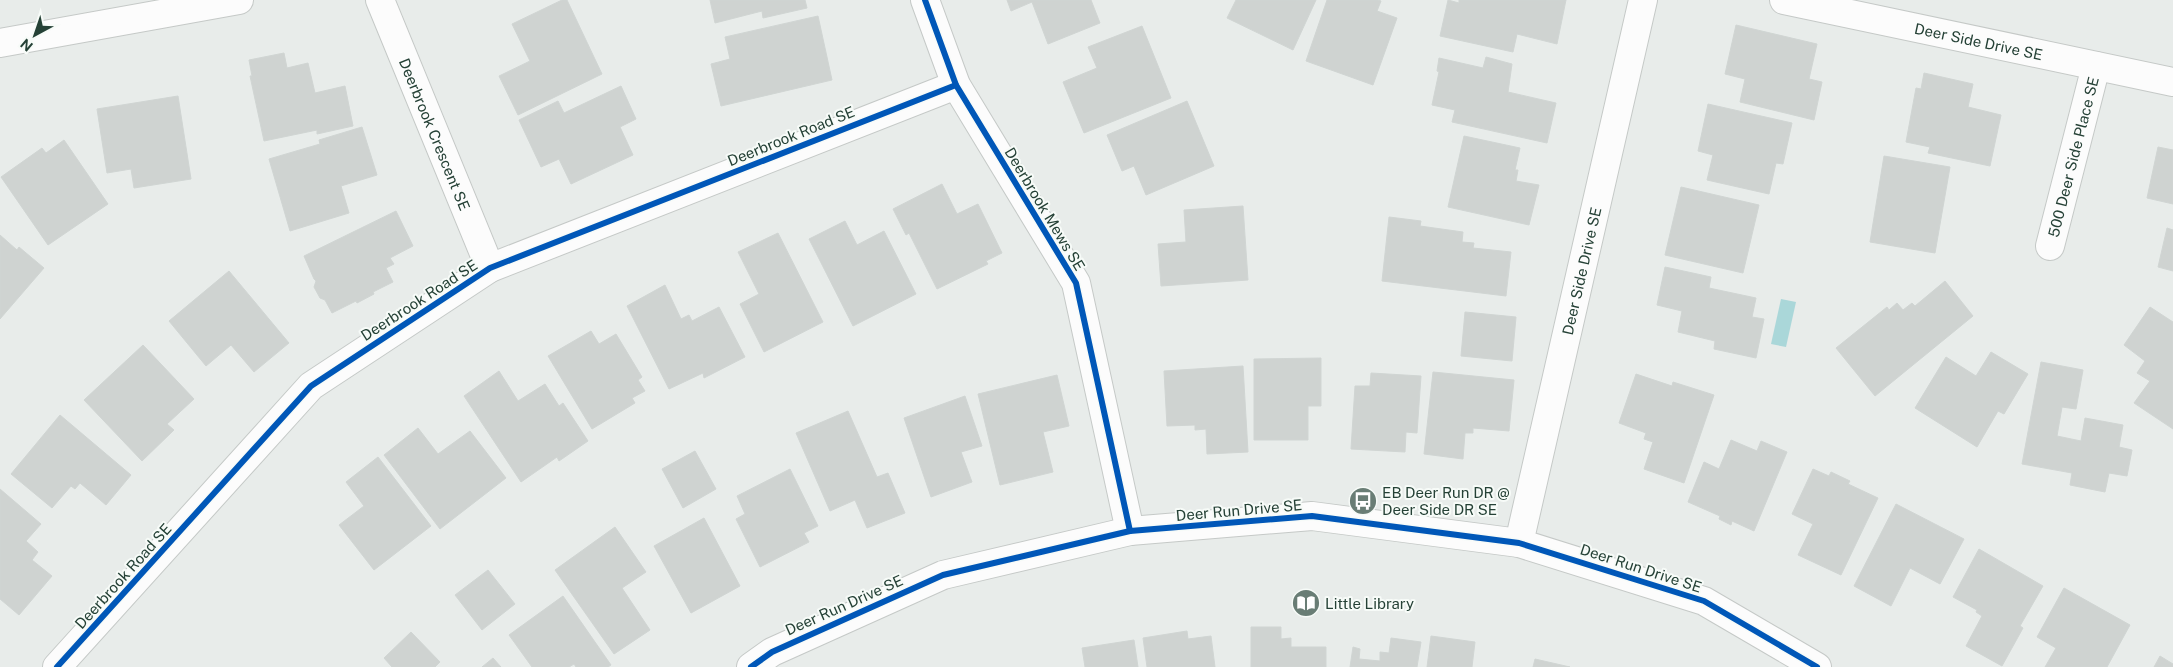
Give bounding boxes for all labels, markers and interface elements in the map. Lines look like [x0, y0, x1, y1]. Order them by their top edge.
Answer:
north arrow [10, 10, 60, 60]
street label: Deer Side Drive SE [1913, 19, 2044, 63]
text: N [17, 35, 36, 55]
street label: Deerbrook Crescent SE [396, 56, 474, 213]
street label: 500 Deer Side Place SE [2044, 75, 2101, 239]
street label: Deerbrook Road SE [725, 103, 857, 169]
street label: Deerbrook Mews SE [1002, 144, 1088, 274]
street label: Deer Side Drive SE [1558, 205, 1604, 337]
street label: Deerbrook Road SE [358, 256, 480, 344]
place label: EB Deer Run DR @ Deer Side DR SE [1382, 484, 1510, 518]
bus stop icon: EB Deer Run DR @ Deer Side DR SE [1348, 486, 1378, 516]
street label: Deer Run Drive SE [1175, 496, 1303, 524]
street label: Deerbrook Road SE [71, 520, 175, 632]
street label: Deer Run Drive SE [1578, 540, 1704, 596]
street label: Deer Run Drive SE [783, 571, 905, 639]
library icon: Little Library [1291, 588, 1321, 618]
place label: Little Library [1325, 595, 1414, 612]

